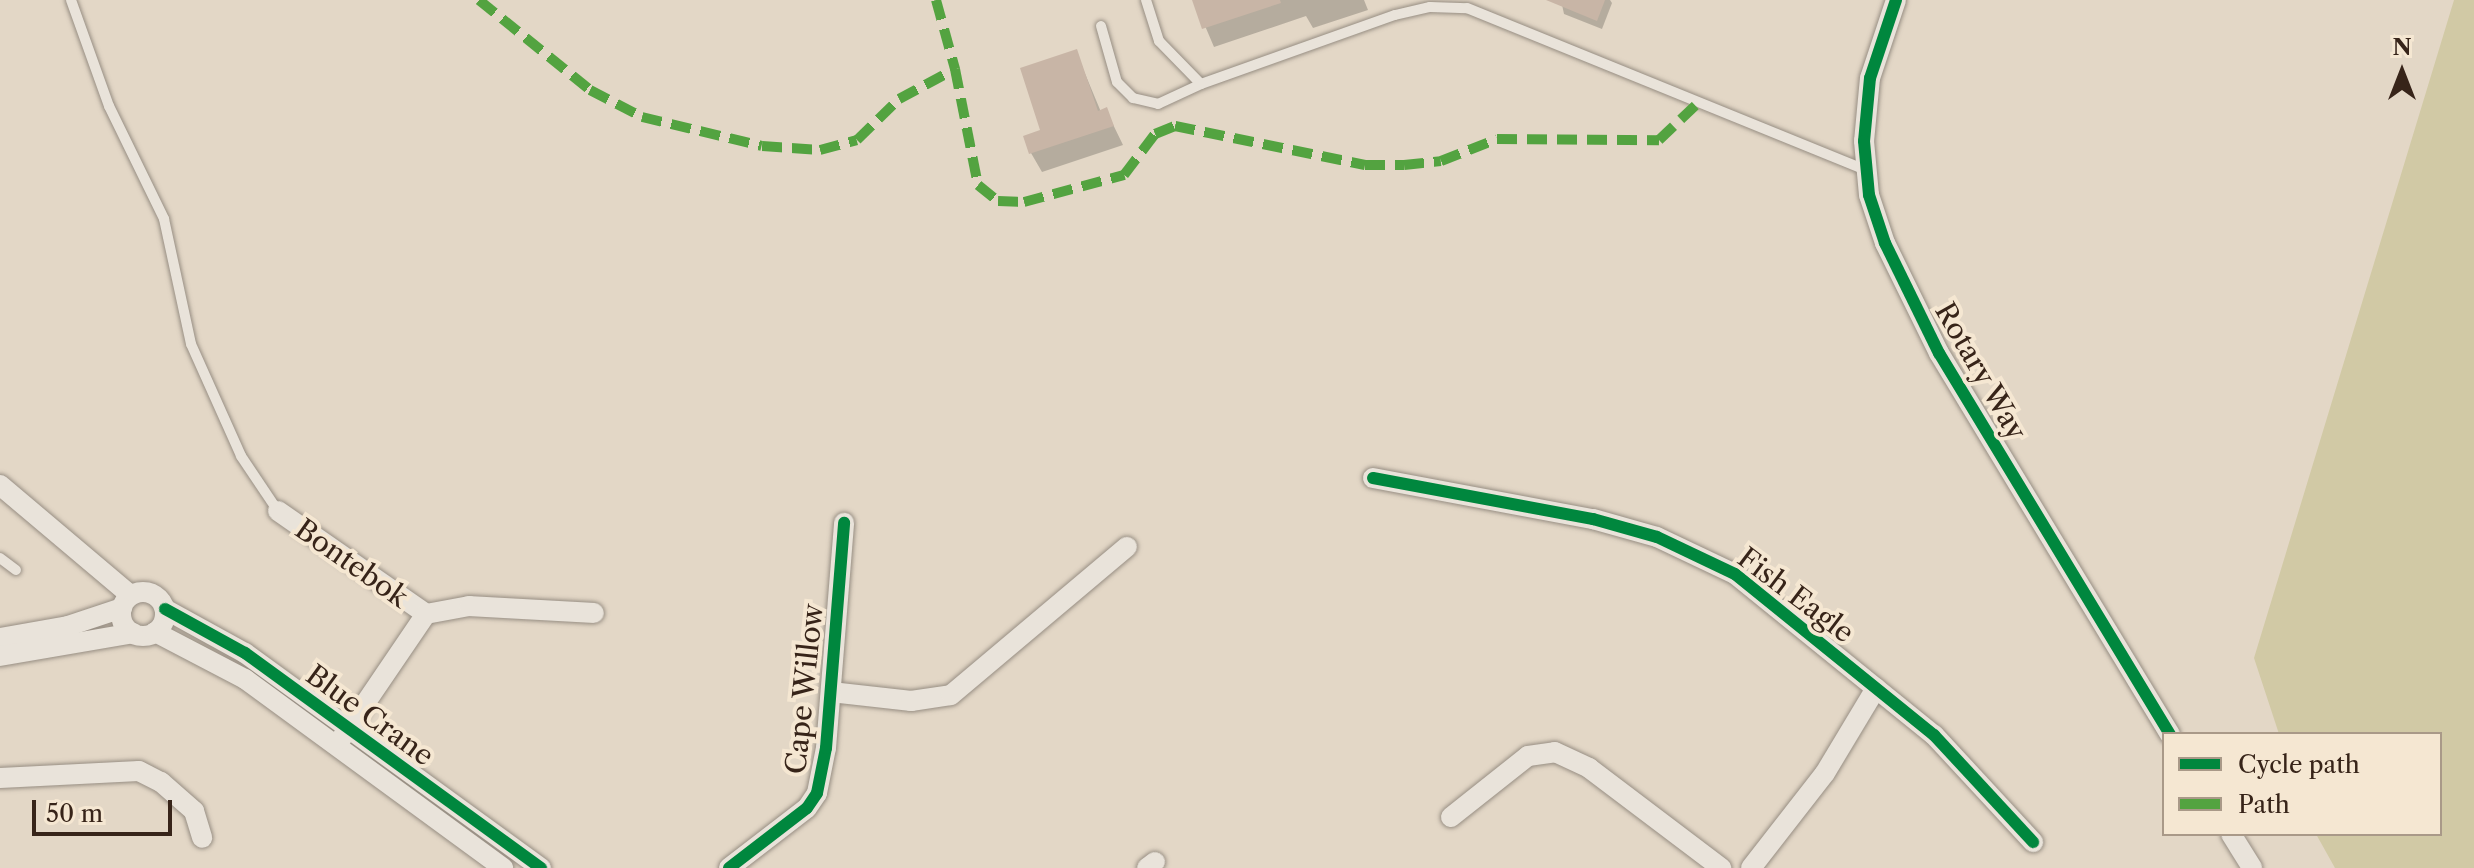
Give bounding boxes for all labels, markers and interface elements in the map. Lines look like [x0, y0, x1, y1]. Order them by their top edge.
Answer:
north arrow [2362, 32, 2442, 112]
text: N [2392, 34, 2412, 61]
street label: Rotary Way [1928, 296, 2034, 446]
street label: Bontebok [289, 512, 415, 614]
street label: Fish Eagle [1731, 540, 1861, 650]
street label: Cape Willow [778, 602, 830, 776]
street label: Blue Crane [300, 658, 440, 772]
legend [2162, 732, 2442, 836]
text: Cycle path [2238, 750, 2360, 779]
scale bar [36, 784, 176, 834]
text: Path [2238, 790, 2290, 819]
text: 50 m [46, 799, 103, 828]

